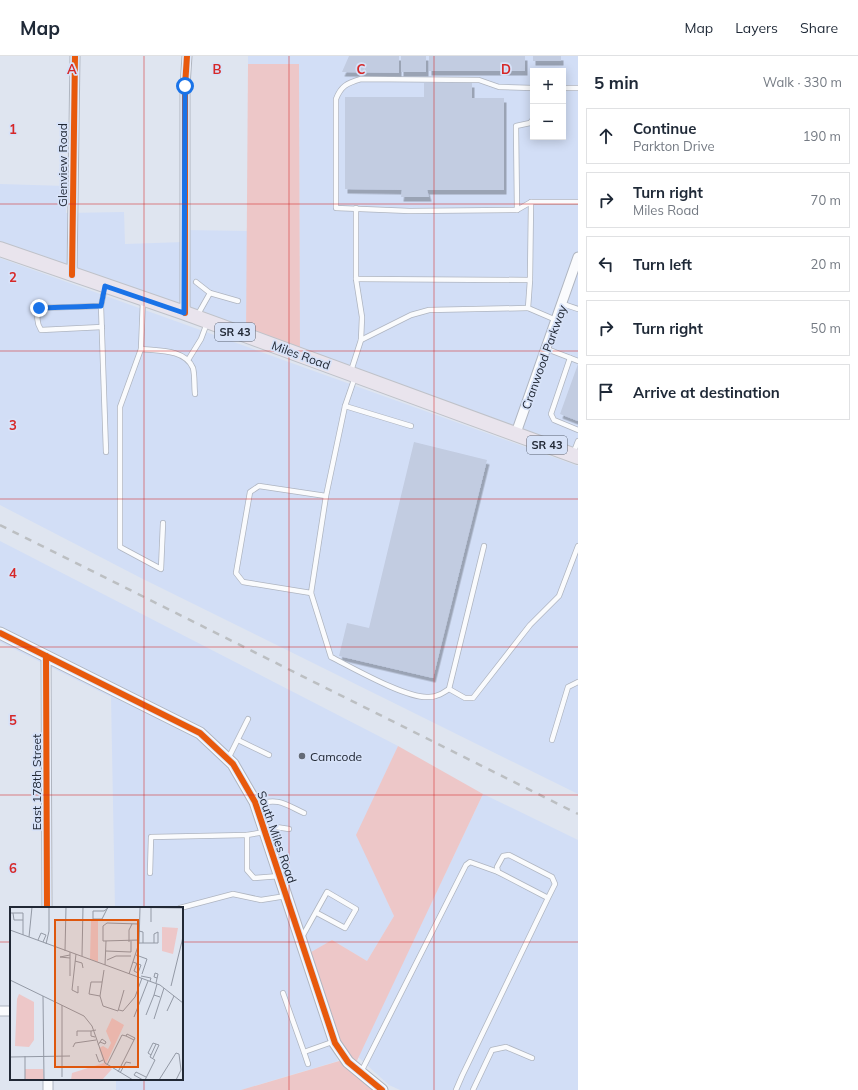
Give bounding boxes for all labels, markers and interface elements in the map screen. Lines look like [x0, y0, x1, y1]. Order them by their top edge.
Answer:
text: Map [20, 16, 60, 40]
text: Map [684, 19, 713, 37]
text: Layers [735, 19, 778, 37]
text: Share [800, 19, 838, 37]
text: A [67, 61, 77, 77]
text: B [213, 61, 222, 77]
text: C [357, 61, 366, 77]
text: D [501, 61, 511, 77]
map controls [530, 68, 566, 140]
button: + [530, 68, 566, 104]
text: 5 min [594, 72, 639, 93]
text: Walk · 330 m [763, 74, 842, 90]
route start [176, 77, 194, 95]
button: − [530, 104, 566, 140]
text: Continue [633, 119, 696, 138]
text: 1 [9, 121, 17, 137]
street label: Glenview Road [55, 123, 70, 207]
icon: ahead [595, 125, 617, 147]
text: 190 m [803, 128, 841, 144]
text: Parkton Drive [633, 138, 715, 154]
text: Turn right [633, 183, 703, 202]
icon: right [595, 189, 617, 211]
text: 70 m [811, 192, 841, 208]
text: Miles Road [633, 202, 699, 218]
icon: left [595, 253, 617, 275]
text: Turn left [633, 255, 692, 274]
text: 20 m [811, 256, 841, 272]
text: 2 [9, 269, 17, 285]
route end [30, 299, 48, 317]
street label: Cranwood Parkway [518, 302, 570, 411]
icon: right [595, 317, 617, 339]
text: Turn right [633, 319, 703, 338]
text: 50 m [811, 320, 841, 336]
road number: SR 43 [215, 323, 255, 341]
street label: Miles Road [270, 338, 332, 372]
icon: arrive [595, 381, 617, 403]
text: Arrive at destination [633, 383, 780, 402]
text: 3 [9, 417, 17, 433]
road number: SR 43 [527, 436, 567, 454]
text: 4 [9, 565, 17, 581]
text: 5 [9, 712, 17, 728]
street label: East 178th Street [29, 734, 44, 830]
place label: Camcode [310, 749, 362, 764]
marker: Camcode [297, 751, 307, 761]
street label: South Miles Road [254, 789, 300, 885]
text: 6 [9, 860, 17, 876]
inset map [10, 907, 183, 1080]

